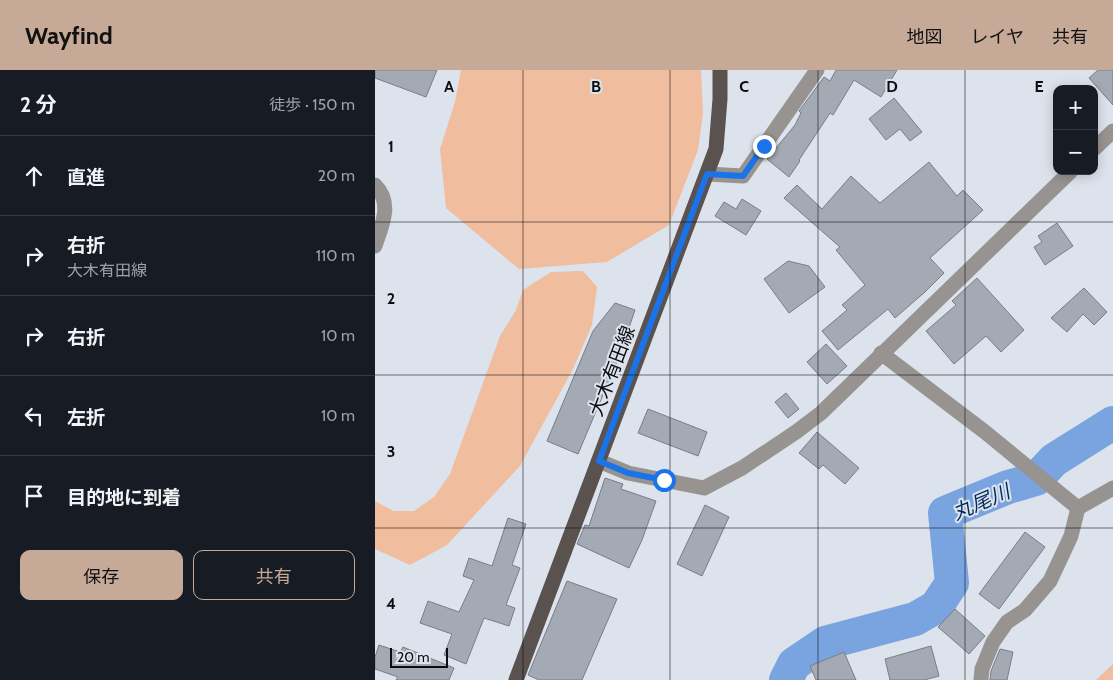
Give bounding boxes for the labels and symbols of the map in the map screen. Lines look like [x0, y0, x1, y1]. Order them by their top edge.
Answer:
text: A [444, 77, 454, 96]
text: B [591, 77, 601, 96]
text: C [739, 77, 749, 96]
text: D [886, 77, 898, 96]
text: E [1034, 77, 1044, 96]
route end [753, 135, 776, 158]
text: 1 [388, 137, 394, 156]
text: 2 [387, 289, 395, 308]
street label: 大木有田線 [584, 323, 640, 419]
text: 3 [387, 442, 395, 461]
route start [653, 469, 676, 492]
water label: 丸尾川 [949, 478, 1015, 525]
text: 4 [386, 594, 396, 613]
scale bar [390, 645, 447, 668]

